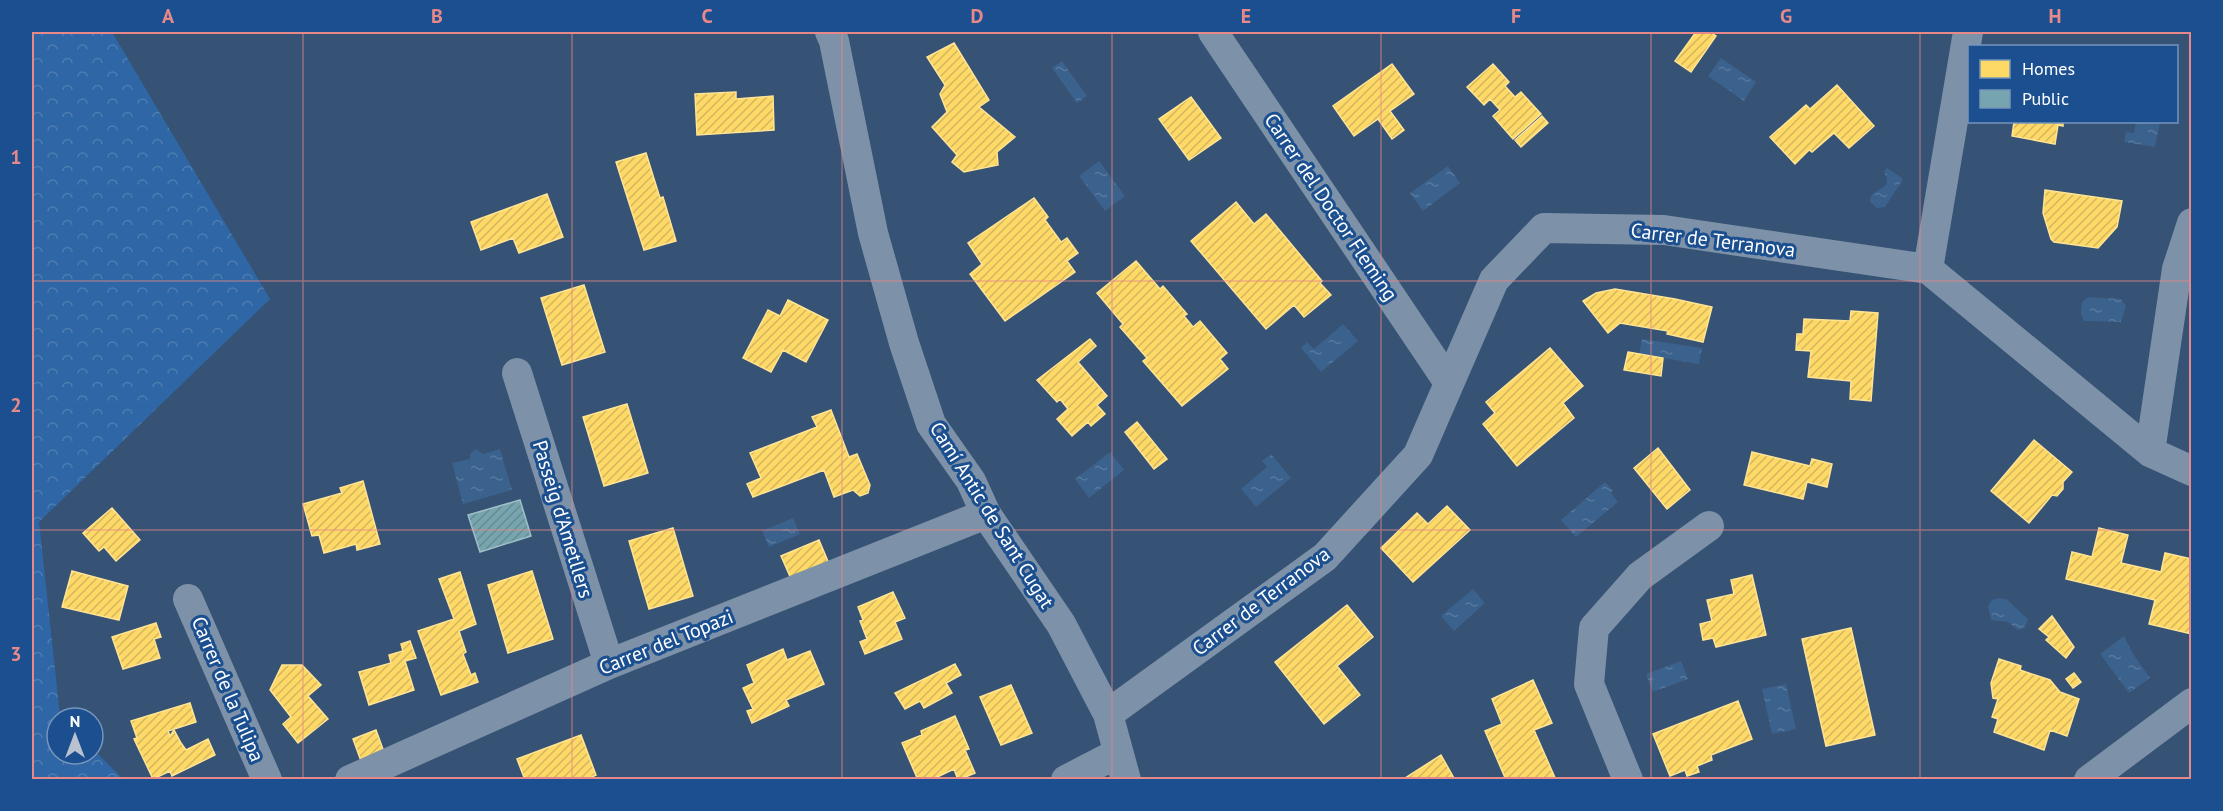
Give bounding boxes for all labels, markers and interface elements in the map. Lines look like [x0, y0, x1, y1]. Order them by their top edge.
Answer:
text: A [162, 3, 175, 29]
text: B [431, 3, 443, 29]
text: C [701, 3, 713, 29]
text: D [971, 3, 984, 29]
text: E [1241, 3, 1251, 29]
text: F [1511, 3, 1521, 29]
text: G [1780, 3, 1792, 29]
text: H [2048, 3, 2062, 29]
legend [1968, 45, 2178, 123]
text: Homes [2022, 57, 2075, 80]
text: Public [2022, 87, 2069, 110]
street label: Carrer del Doctor Fleming [1258, 108, 1404, 306]
text: 1 [10, 144, 22, 170]
street label: Carrer de Terranova [1629, 217, 1797, 263]
text: 2 [10, 392, 22, 418]
street label: Camí Antic de Sant Cugat [924, 417, 1060, 613]
street label: Passeig d'Ametllers [527, 437, 599, 601]
street label: Carrer de Terranova [1187, 541, 1335, 661]
street label: Carrer del Topazi [595, 603, 737, 681]
street label: Carrer de la Tulipa [186, 612, 270, 766]
text: 3 [10, 641, 22, 667]
north arrow [45, 706, 105, 766]
text: N [70, 711, 80, 731]

